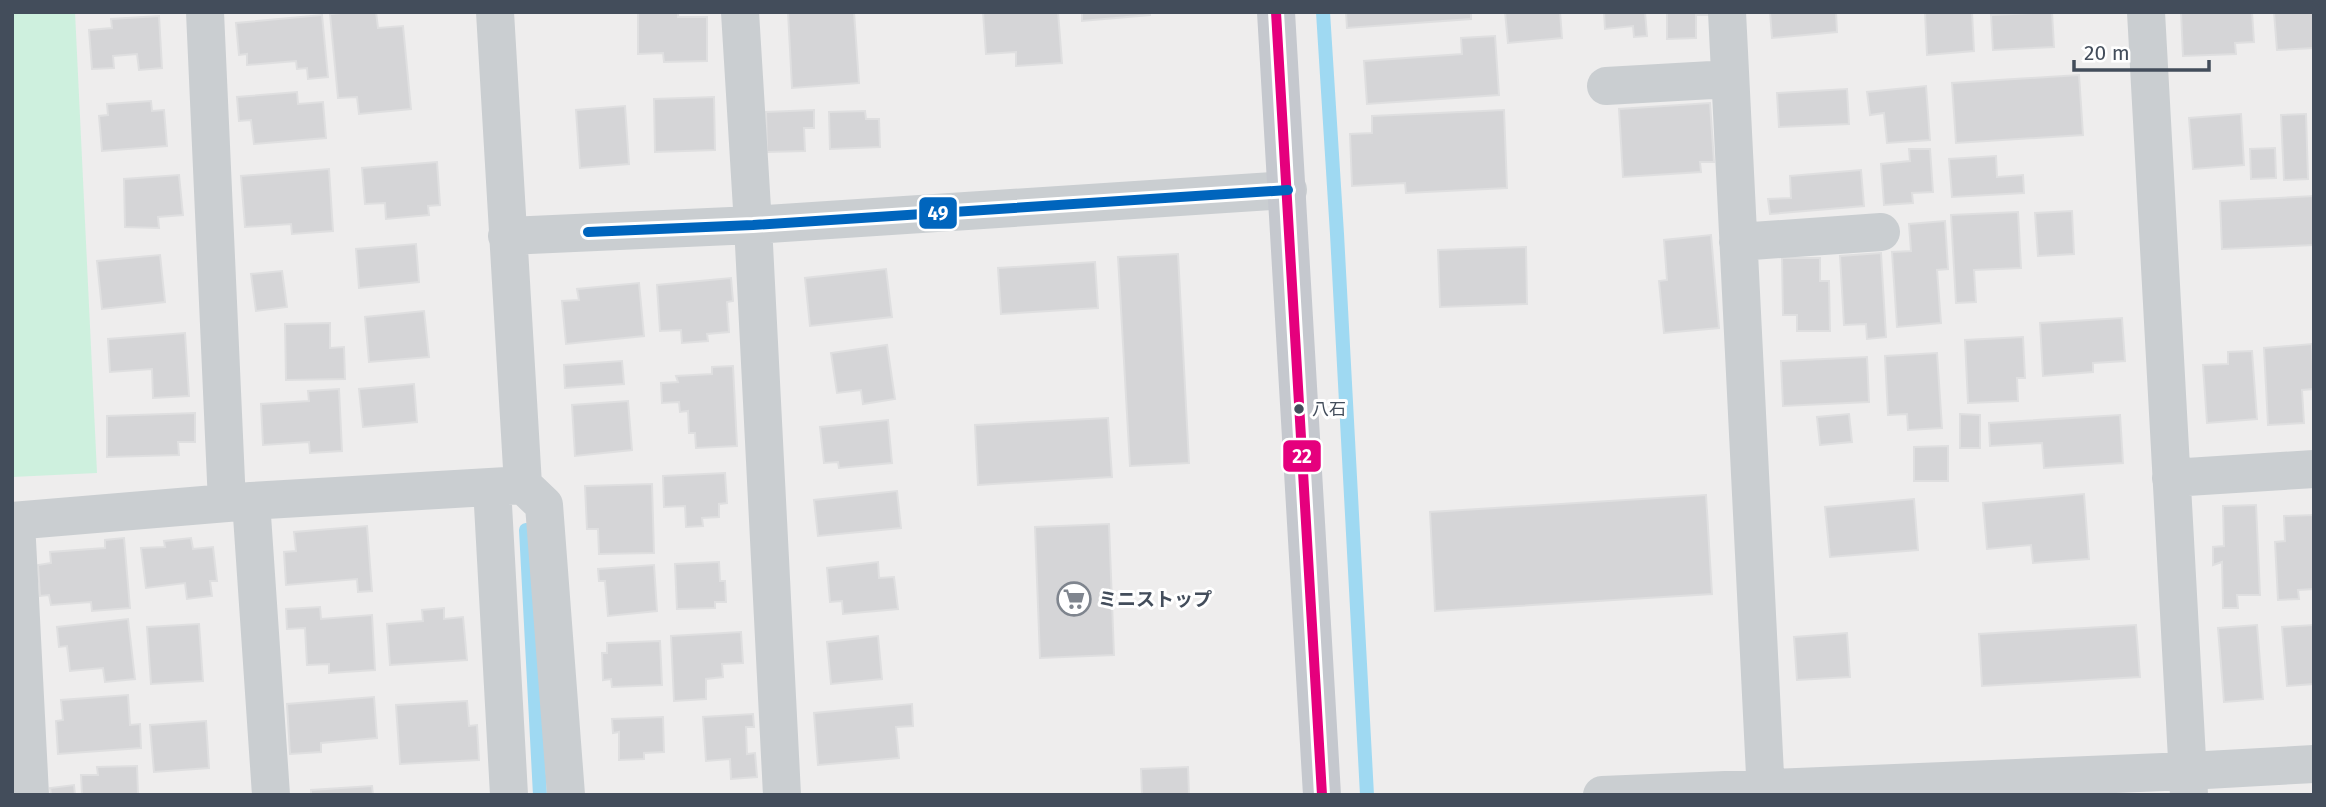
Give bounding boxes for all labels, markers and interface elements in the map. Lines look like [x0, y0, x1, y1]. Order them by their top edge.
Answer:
scale bar [2074, 28, 2209, 72]
text: 20 m [2084, 40, 2130, 66]
line badge: 49 [918, 196, 958, 230]
text: 49 [928, 202, 949, 225]
place label: 八石 [1312, 399, 1346, 420]
marker: 八石 [1292, 402, 1306, 416]
line badge: 22 [1282, 439, 1322, 473]
text: 22 [1292, 445, 1312, 468]
supermarket icon: ミニストップ [1055, 580, 1093, 618]
place label: ミニストップ [1098, 588, 1212, 611]

